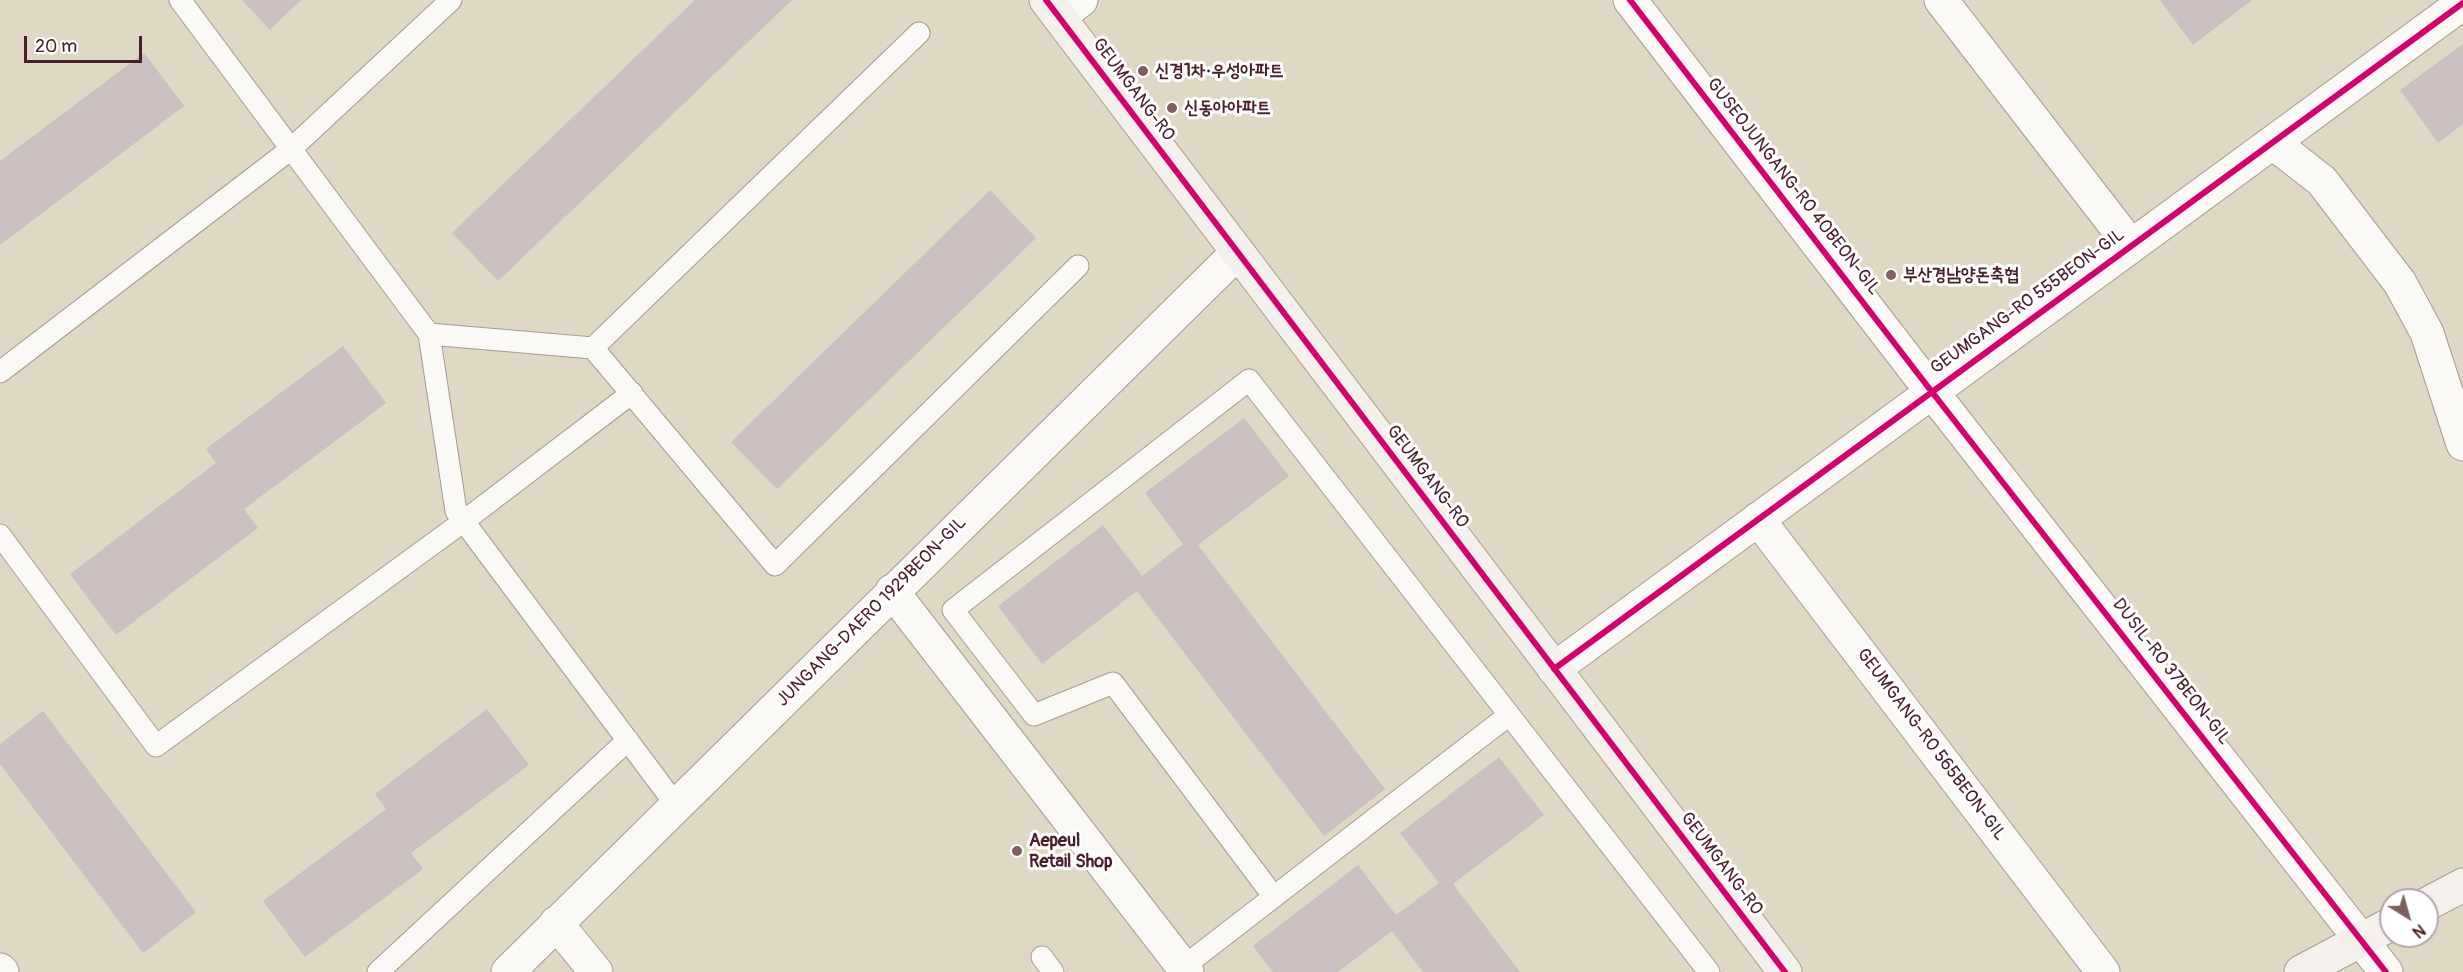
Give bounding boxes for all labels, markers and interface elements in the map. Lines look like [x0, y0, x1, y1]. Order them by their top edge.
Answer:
scale bar [27, 24, 146, 62]
street label: GEUMGANG-RO [1087, 34, 1179, 146]
text: 20 m [35, 35, 77, 58]
place label: 신경1차·우성아파트 [1155, 60, 1284, 82]
marker: 신경1차·우성아파트 [1136, 64, 1150, 78]
street label: GUSEOJUNGANG-RO 40BEON-GIL [1701, 74, 1885, 300]
place label: 신동아아파트 [1184, 97, 1271, 119]
marker: 신동아아파트 [1165, 101, 1179, 115]
street label: GEUMGANG-RO 555BEON-GIL [1927, 224, 2129, 380]
place label: 부산경남양돈축협 [1903, 264, 2019, 286]
marker: 부산경남양돈축협 [1884, 268, 1898, 282]
street label: GEUMGANG-RO [1381, 421, 1473, 533]
street label: JUNGANG-DAERO 1929BEON-GIL [773, 513, 971, 711]
street label: DUSIL-RO 37BEON-GIL [2107, 594, 2235, 750]
street label: GEUMGANG-RO 565BEON-GIL [1852, 645, 2010, 845]
street label: GEUMGANG-RO [1675, 808, 1767, 920]
place label: Aepeul Retail Shop [1029, 830, 1113, 872]
marker: Aepeul Retail Shop [1010, 844, 1024, 858]
north arrow [2379, 888, 2439, 948]
text: N [2408, 920, 2429, 942]

